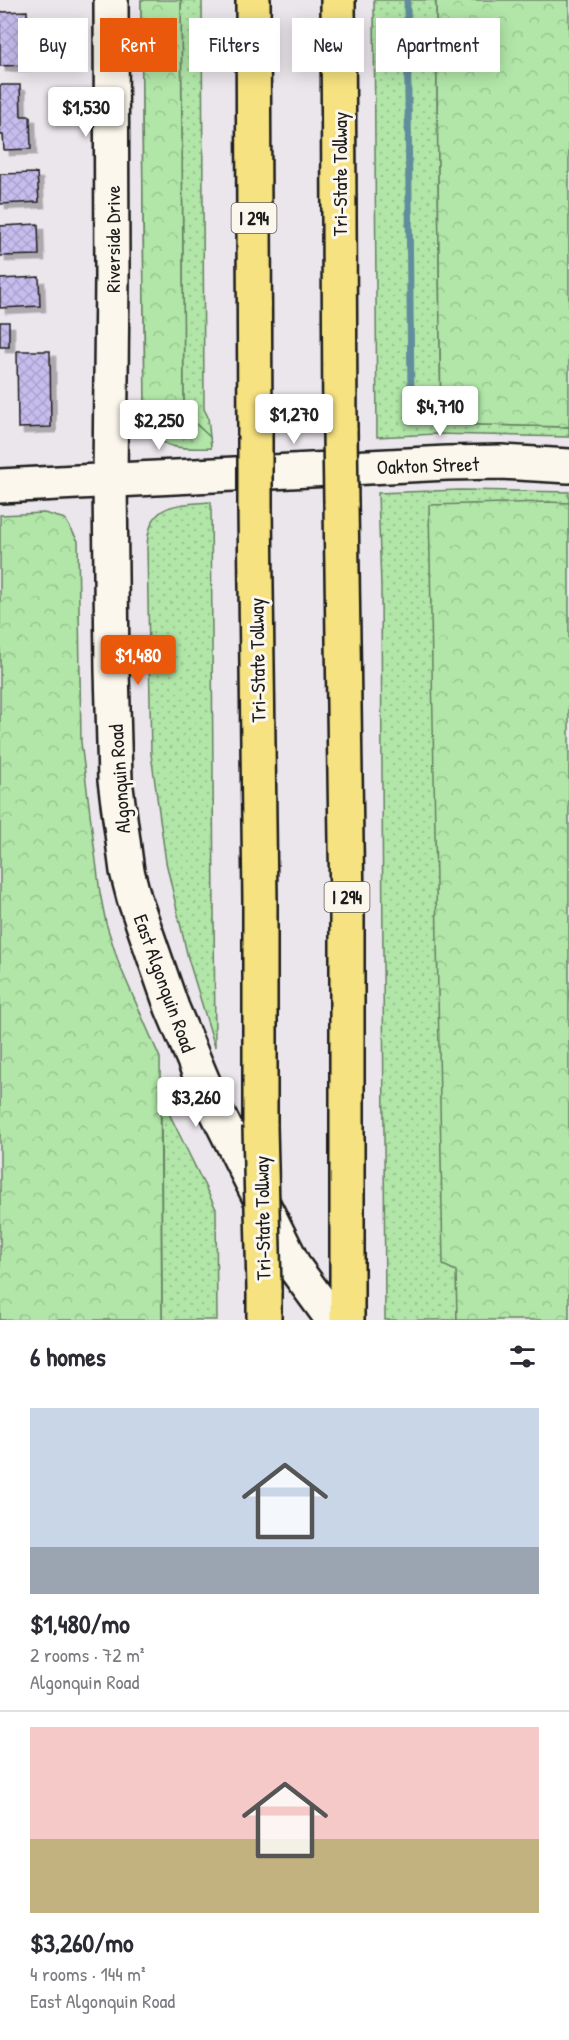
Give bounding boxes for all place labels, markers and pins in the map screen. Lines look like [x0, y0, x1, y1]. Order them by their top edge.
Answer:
pin: $1,530 [37, 87, 135, 138]
pin: $4,710 [391, 386, 489, 437]
pin: $1,270 [245, 394, 343, 445]
pin: $2,250 [110, 400, 208, 451]
pin: $1,480 [89, 635, 187, 686]
pin: $3,260 [147, 1077, 245, 1128]

